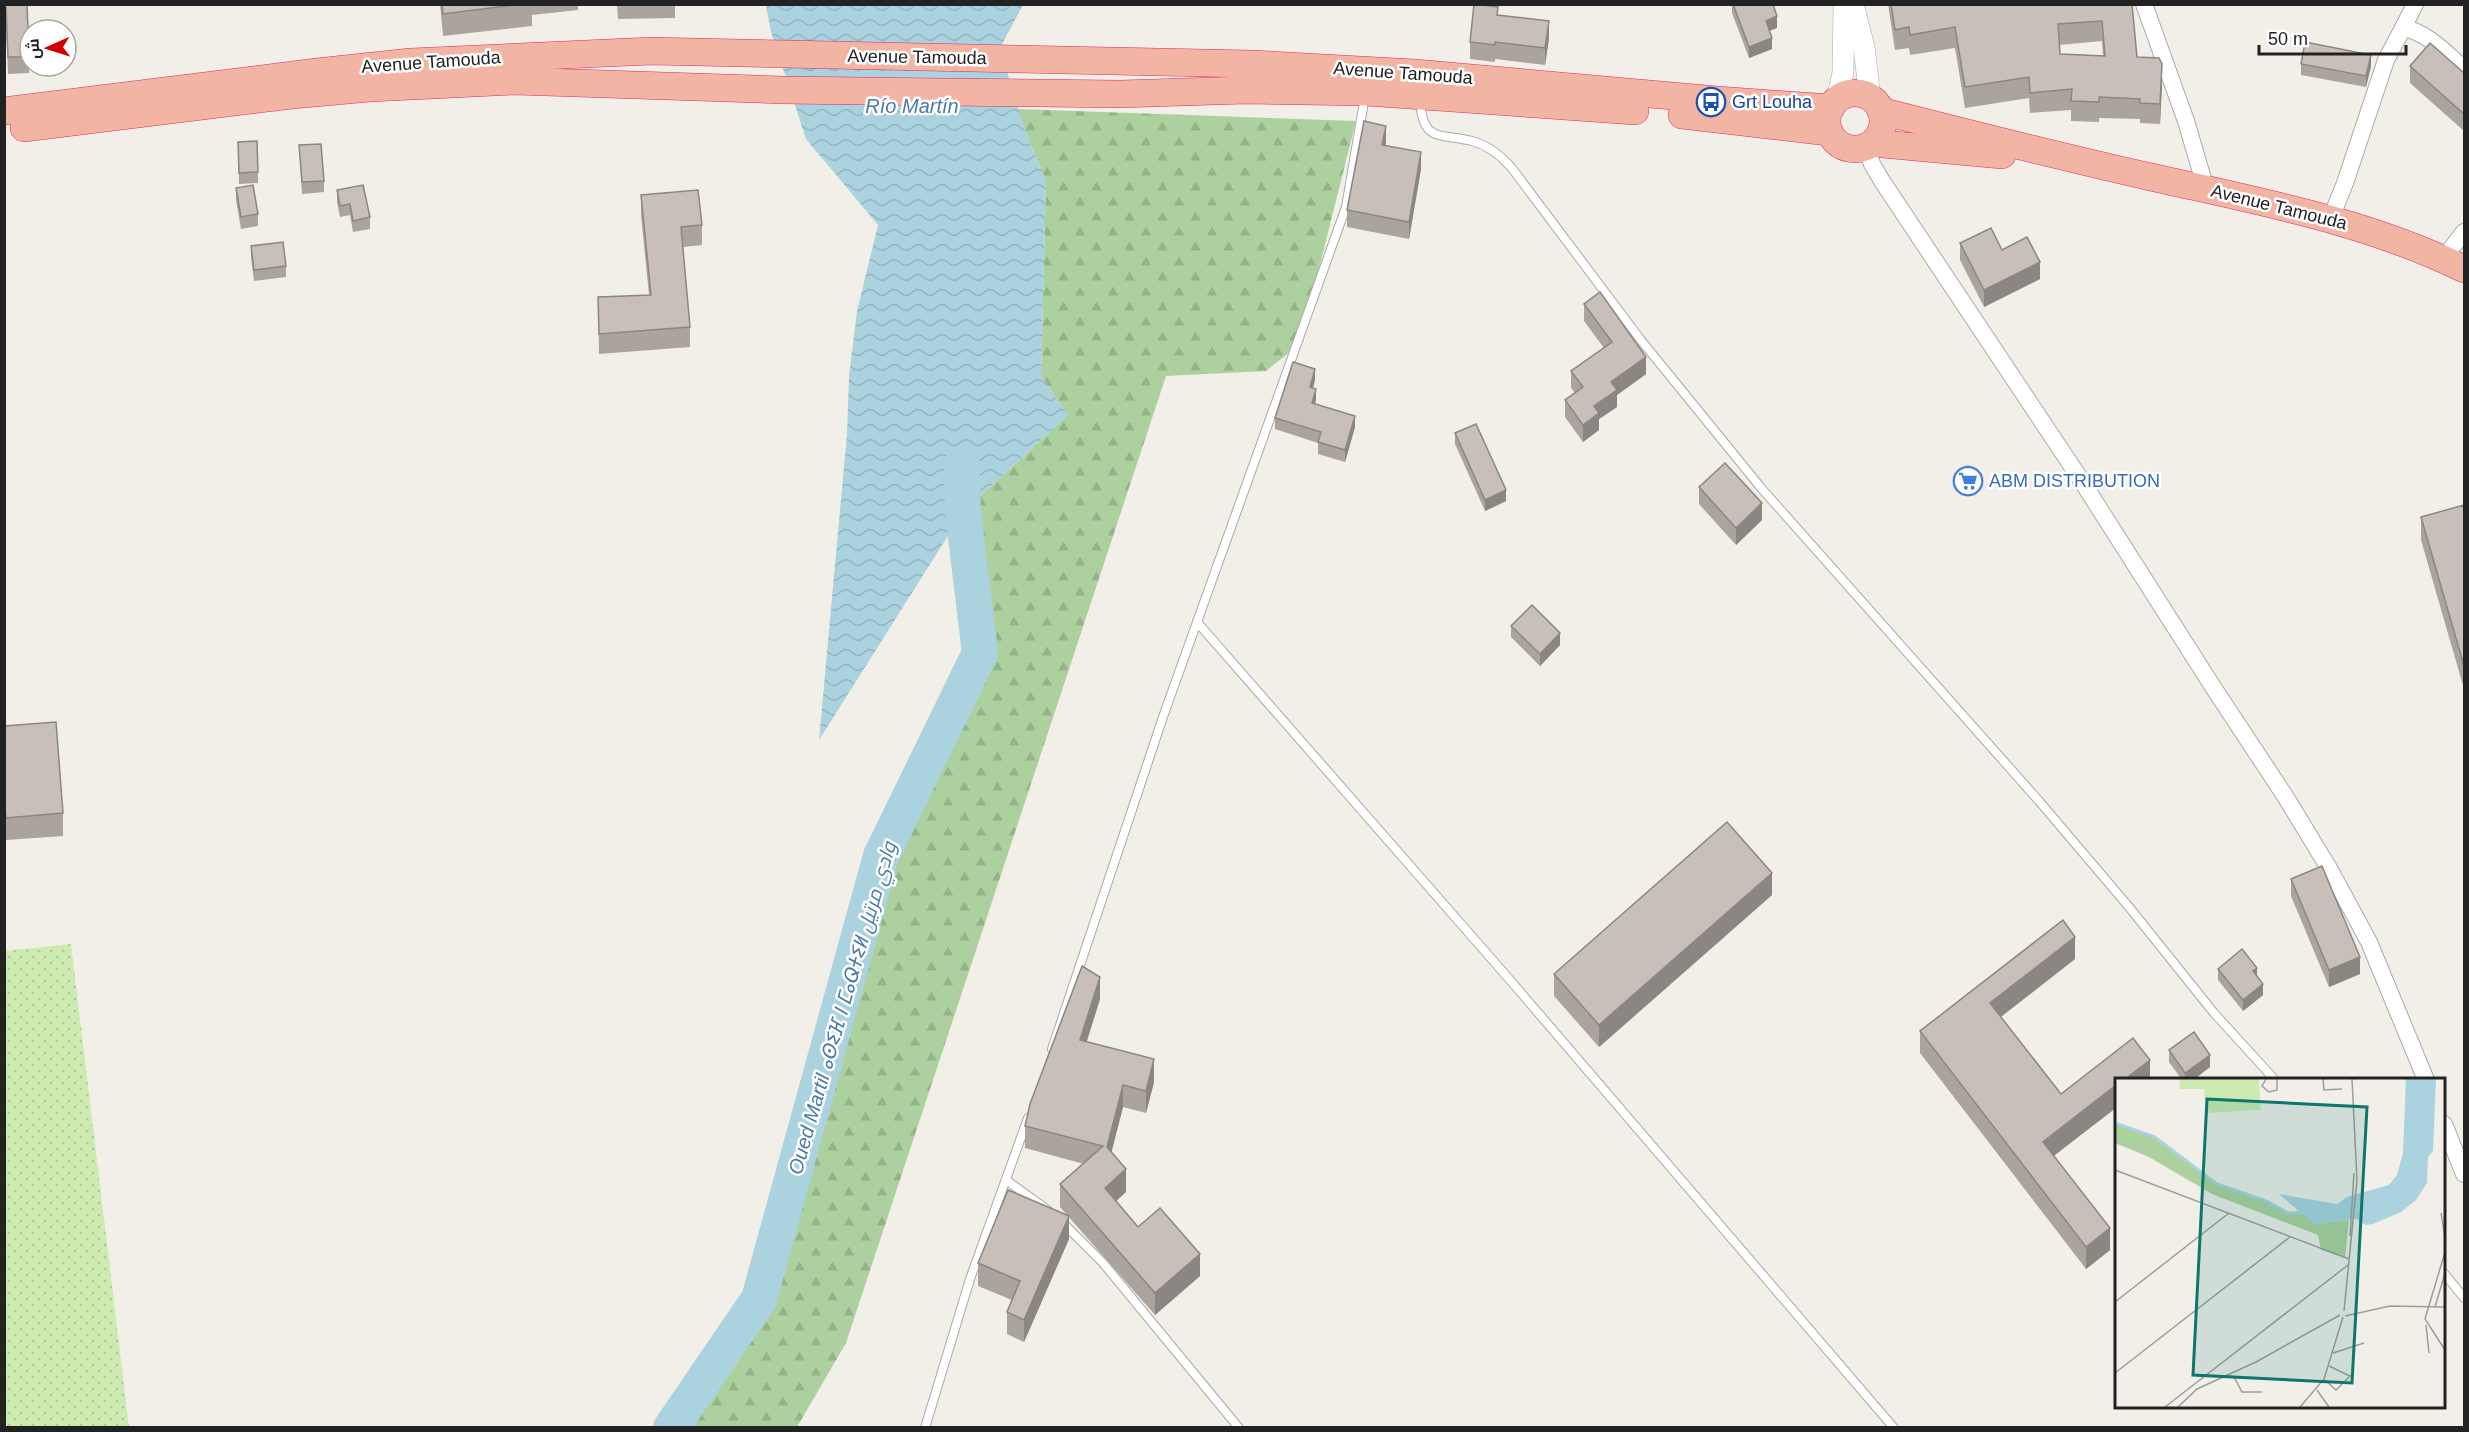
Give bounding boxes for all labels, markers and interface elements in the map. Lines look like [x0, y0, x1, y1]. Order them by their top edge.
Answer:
north arrow [18, 18, 78, 78]
scale bar [2259, 18, 2406, 56]
text: 50 m [2268, 29, 2308, 49]
text: ش [24, 38, 44, 59]
street label: Avenue Tamouda [847, 46, 988, 68]
street label: Avenue Tamouda [361, 47, 502, 77]
street label: Avenue Tamouda [1333, 58, 1474, 88]
bus stop icon: Grt Louha [1695, 86, 1727, 118]
place label: Grt Louha [1732, 92, 1813, 112]
water label: Río Martín [865, 95, 959, 117]
street label: Avenue Tamouda [2209, 180, 2350, 234]
supermarket icon: ABM DISTRIBUTION [1952, 465, 1984, 497]
place label: ABM DISTRIBUTION [1989, 471, 2160, 491]
water label: Oued Martil ⴰⵙⵉⴼ ⵏ ⵎⴰⵕⵜⵉⵍ وادي مرتيل [784, 838, 905, 1178]
inset map [2115, 1078, 2445, 1408]

